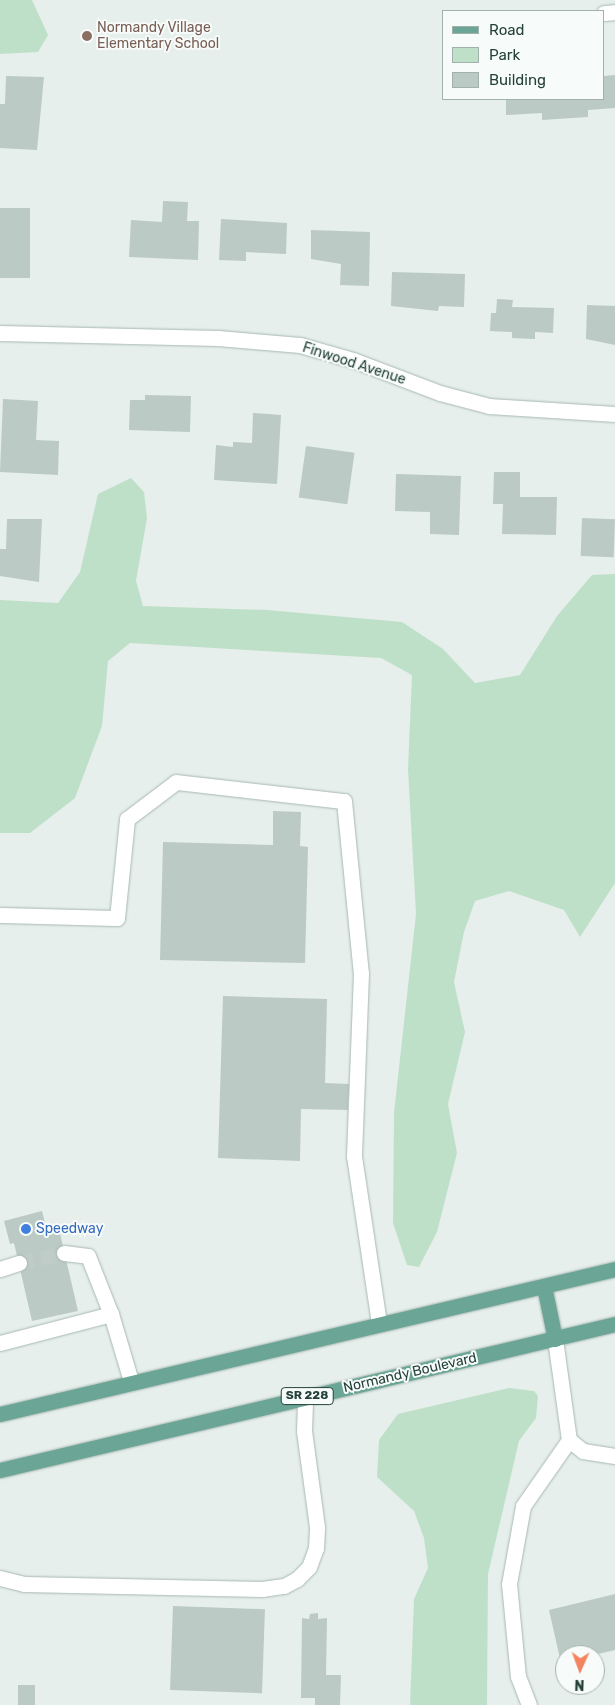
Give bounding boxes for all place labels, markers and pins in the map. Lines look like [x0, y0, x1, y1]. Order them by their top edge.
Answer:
place label: Normandy Village Elementary School [97, 20, 220, 52]
marker: Normandy Village Elementary School [81, 30, 93, 42]
place label: Speedway [36, 1221, 103, 1237]
marker: Speedway [20, 1223, 32, 1235]

